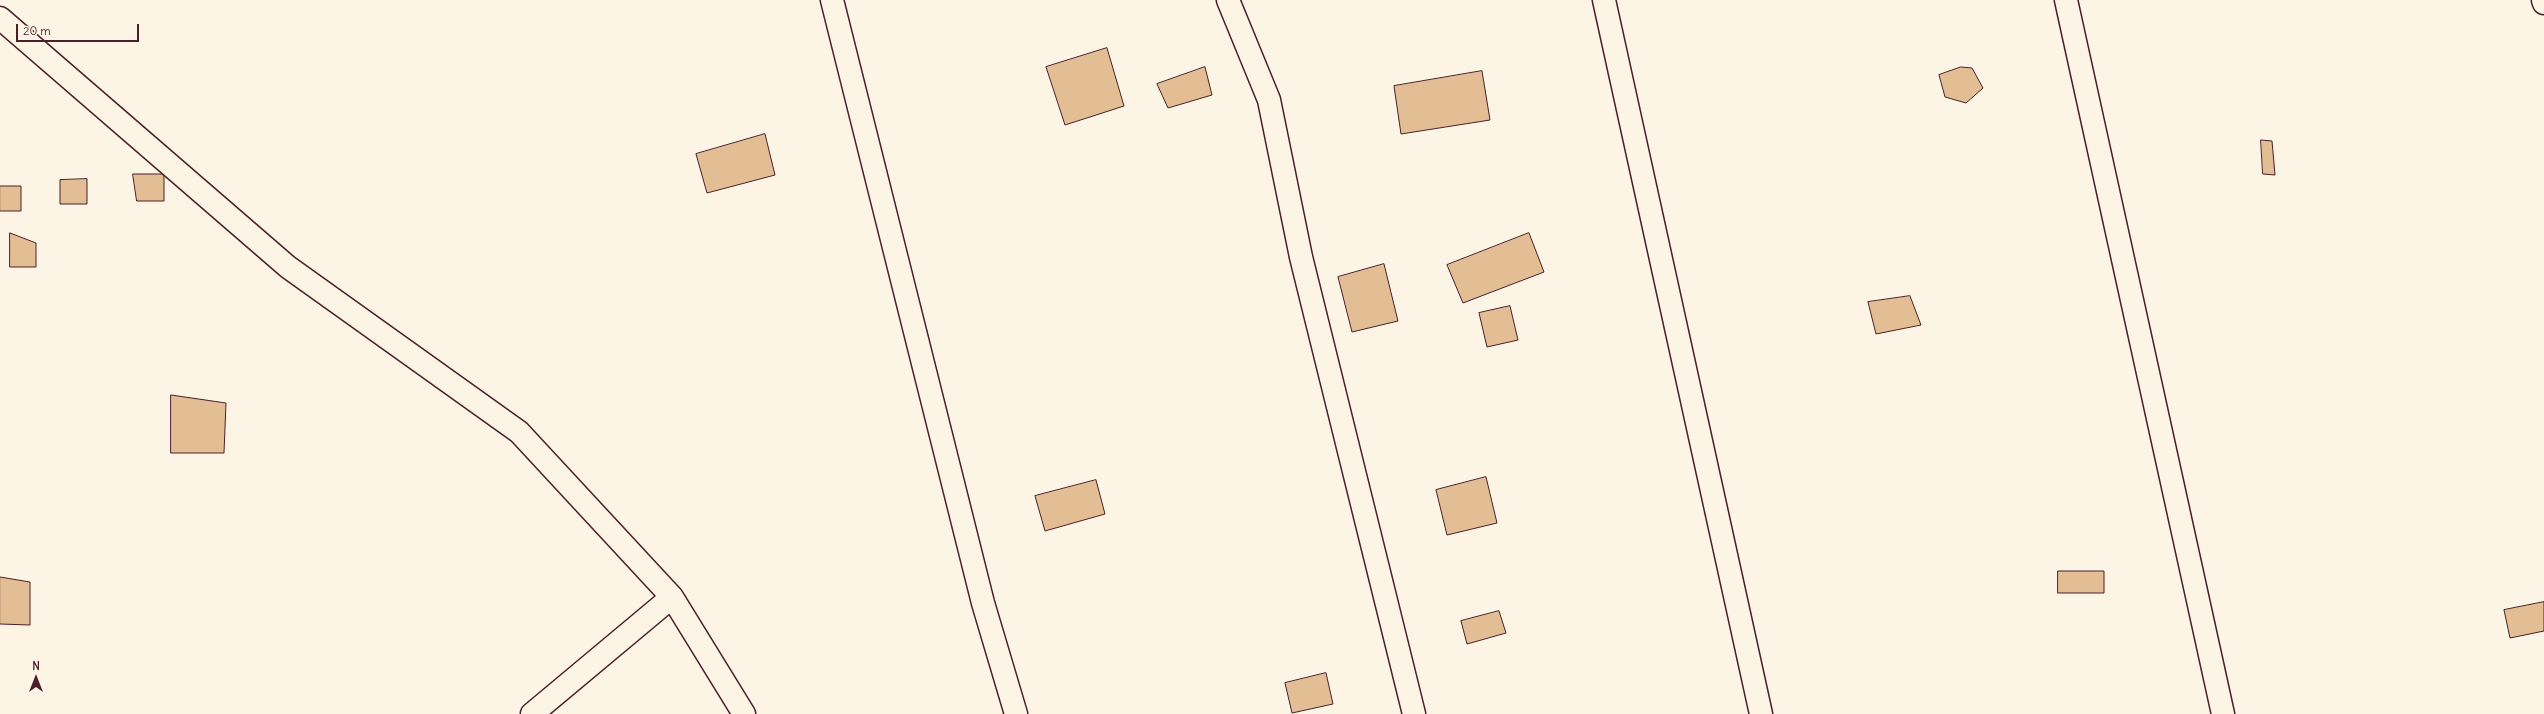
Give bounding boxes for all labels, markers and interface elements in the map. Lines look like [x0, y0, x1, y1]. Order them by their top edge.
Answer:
scale bar [18, 16, 141, 42]
text: 20 m [23, 23, 51, 38]
north arrow [16, 658, 56, 698]
text: N [32, 659, 40, 673]

